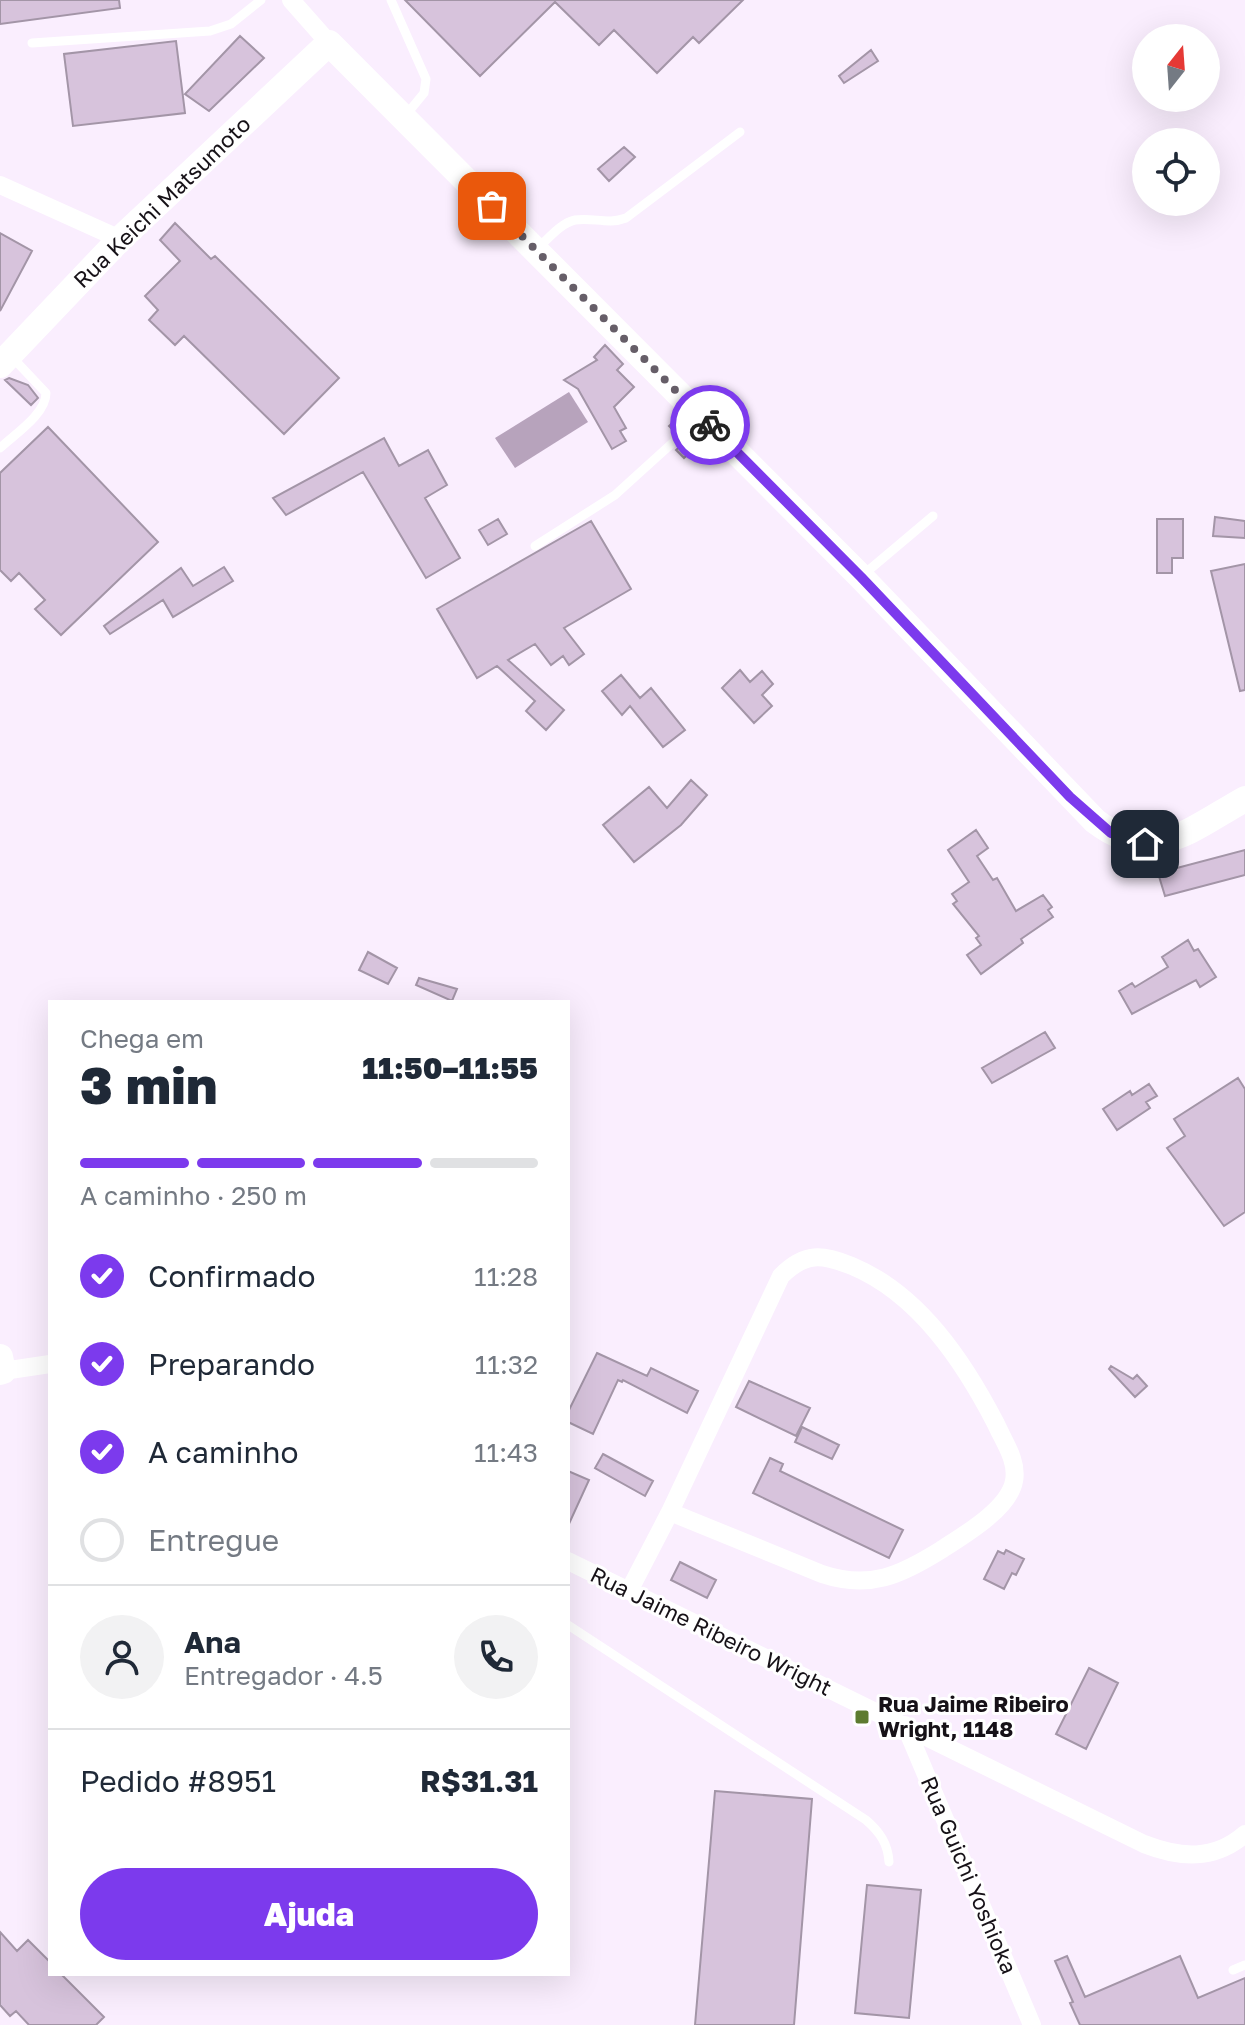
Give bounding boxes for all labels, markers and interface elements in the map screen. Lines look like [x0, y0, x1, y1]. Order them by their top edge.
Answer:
north arrow [1132, 24, 1220, 112]
map controls [1132, 24, 1220, 216]
street label: Rua Keichi Matsumoto [68, 110, 256, 293]
button: locate [1132, 128, 1220, 216]
pin [458, 172, 526, 240]
icon: bag [470, 184, 514, 228]
courier [670, 385, 750, 465]
icon: bike [688, 403, 732, 447]
pin [1111, 810, 1179, 878]
icon: home [1123, 822, 1167, 866]
text: Chega em [80, 1023, 204, 1054]
text: 11:50–11:55 [362, 1050, 538, 1086]
text: 3 min [80, 1053, 217, 1115]
text: A caminho · 250 m [80, 1180, 307, 1211]
icon: check [80, 1254, 124, 1298]
text: Confirmado [148, 1258, 316, 1294]
text: 11:28 [474, 1261, 538, 1292]
icon: check [80, 1342, 124, 1386]
text: Preparando [148, 1346, 315, 1382]
text: 11:32 [475, 1349, 538, 1380]
icon: check [80, 1430, 124, 1474]
text: A caminho [148, 1434, 298, 1470]
text: 11:43 [474, 1437, 538, 1468]
text: Entregue [148, 1522, 279, 1558]
street label: Rua Jaime Ribeiro Wright [586, 1560, 836, 1701]
button: person [80, 1615, 164, 1699]
button: phone [454, 1615, 538, 1699]
text: Ana [184, 1624, 241, 1660]
text: Entregador · 4.5 [184, 1660, 383, 1691]
place label: Rua Jaime Ribeiro Wright, 1148 [878, 1690, 1069, 1742]
marker: Rua Jaime Ribeiro Wright, 1148 [853, 1708, 871, 1726]
text: Pedido #8951 [80, 1763, 276, 1799]
text: R$31.31 [420, 1763, 538, 1799]
street label: Rua Guichi Yoshioka [916, 1772, 1023, 1978]
button: Ajuda [80, 1868, 538, 1960]

